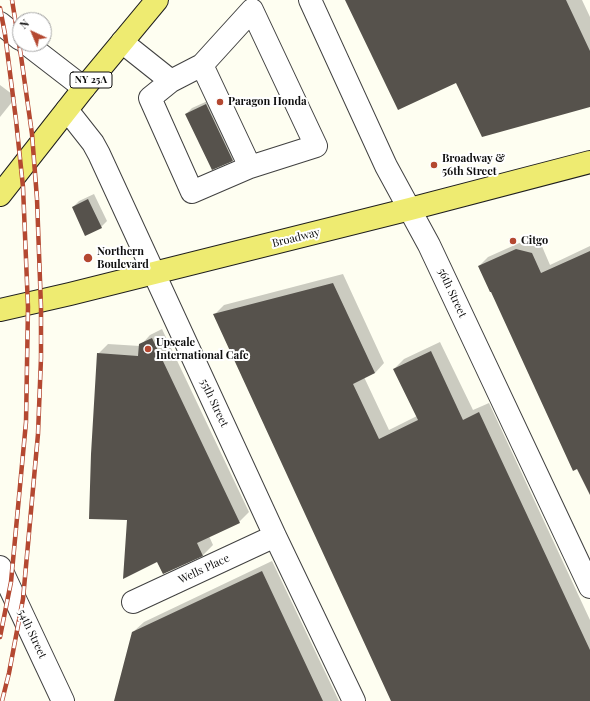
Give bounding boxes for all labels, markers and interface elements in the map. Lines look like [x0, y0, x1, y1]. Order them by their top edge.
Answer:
north arrow [12, 12, 52, 52]
text: N [16, 16, 32, 32]
road number: NY 25A [70, 72, 112, 88]
place label: Paragon Honda [228, 95, 307, 109]
marker: Paragon Honda [215, 97, 225, 107]
place label: Broadway & 56th Street [442, 152, 505, 178]
marker: Broadway & 56th Street [429, 160, 439, 170]
street label: Broadway [271, 226, 321, 250]
place label: Citgo [521, 234, 548, 248]
marker: Citgo [508, 236, 518, 246]
place label: Northern Boulevard [97, 245, 149, 271]
marker: Northern Boulevard [82, 252, 94, 264]
street label: 56th Street [435, 266, 469, 320]
place label: Upscale International Cafe [156, 336, 248, 362]
marker: Upscale International Cafe [143, 344, 153, 354]
street label: 55th Street [197, 377, 231, 429]
street label: Wells Place [176, 551, 232, 587]
street label: 54th Street [15, 607, 49, 661]

